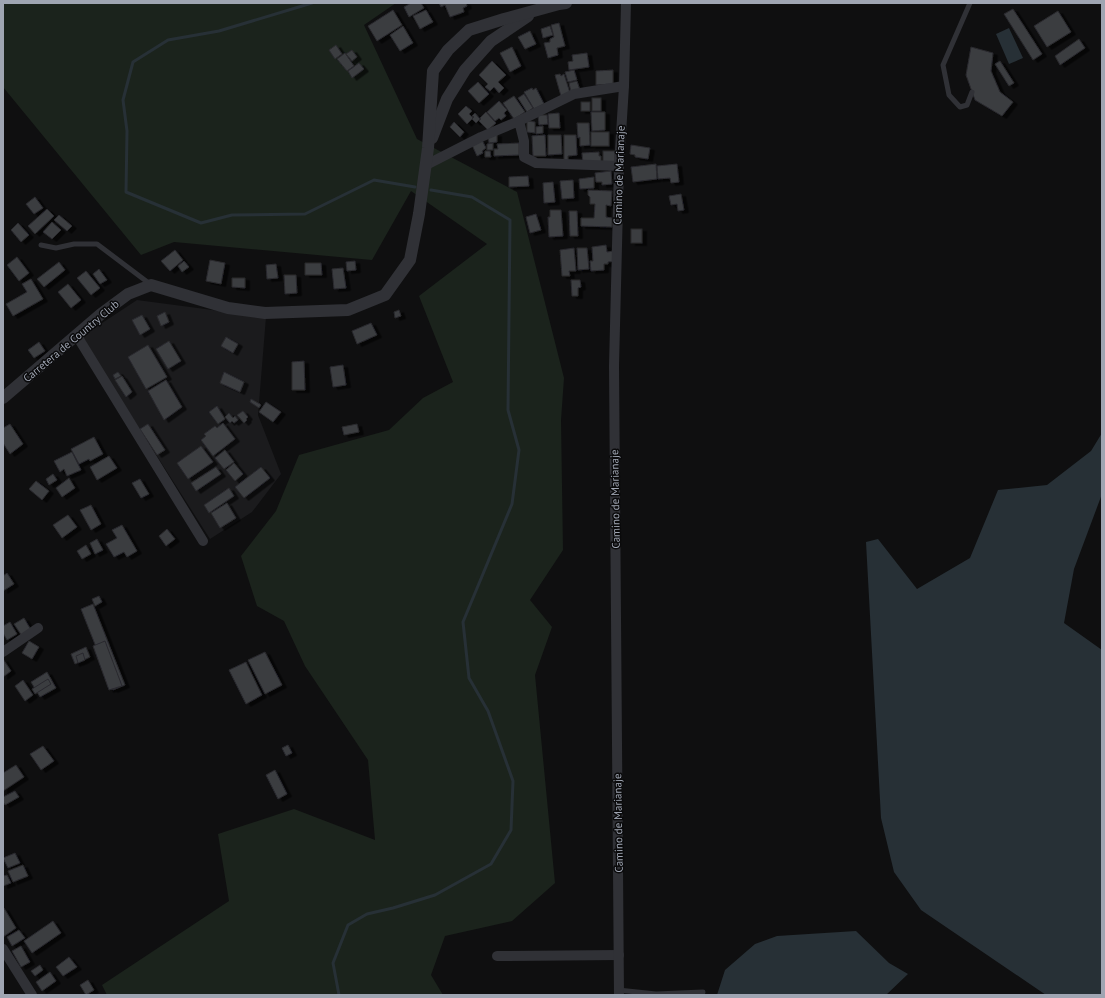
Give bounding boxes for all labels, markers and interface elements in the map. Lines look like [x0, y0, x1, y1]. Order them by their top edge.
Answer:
street label: Camino de Marianaje [610, 125, 628, 225]
street label: Carretera de Country Club [20, 297, 122, 385]
street label: Camino de Marianaje [607, 449, 623, 549]
street label: Camino de Marianaje [610, 773, 626, 873]

